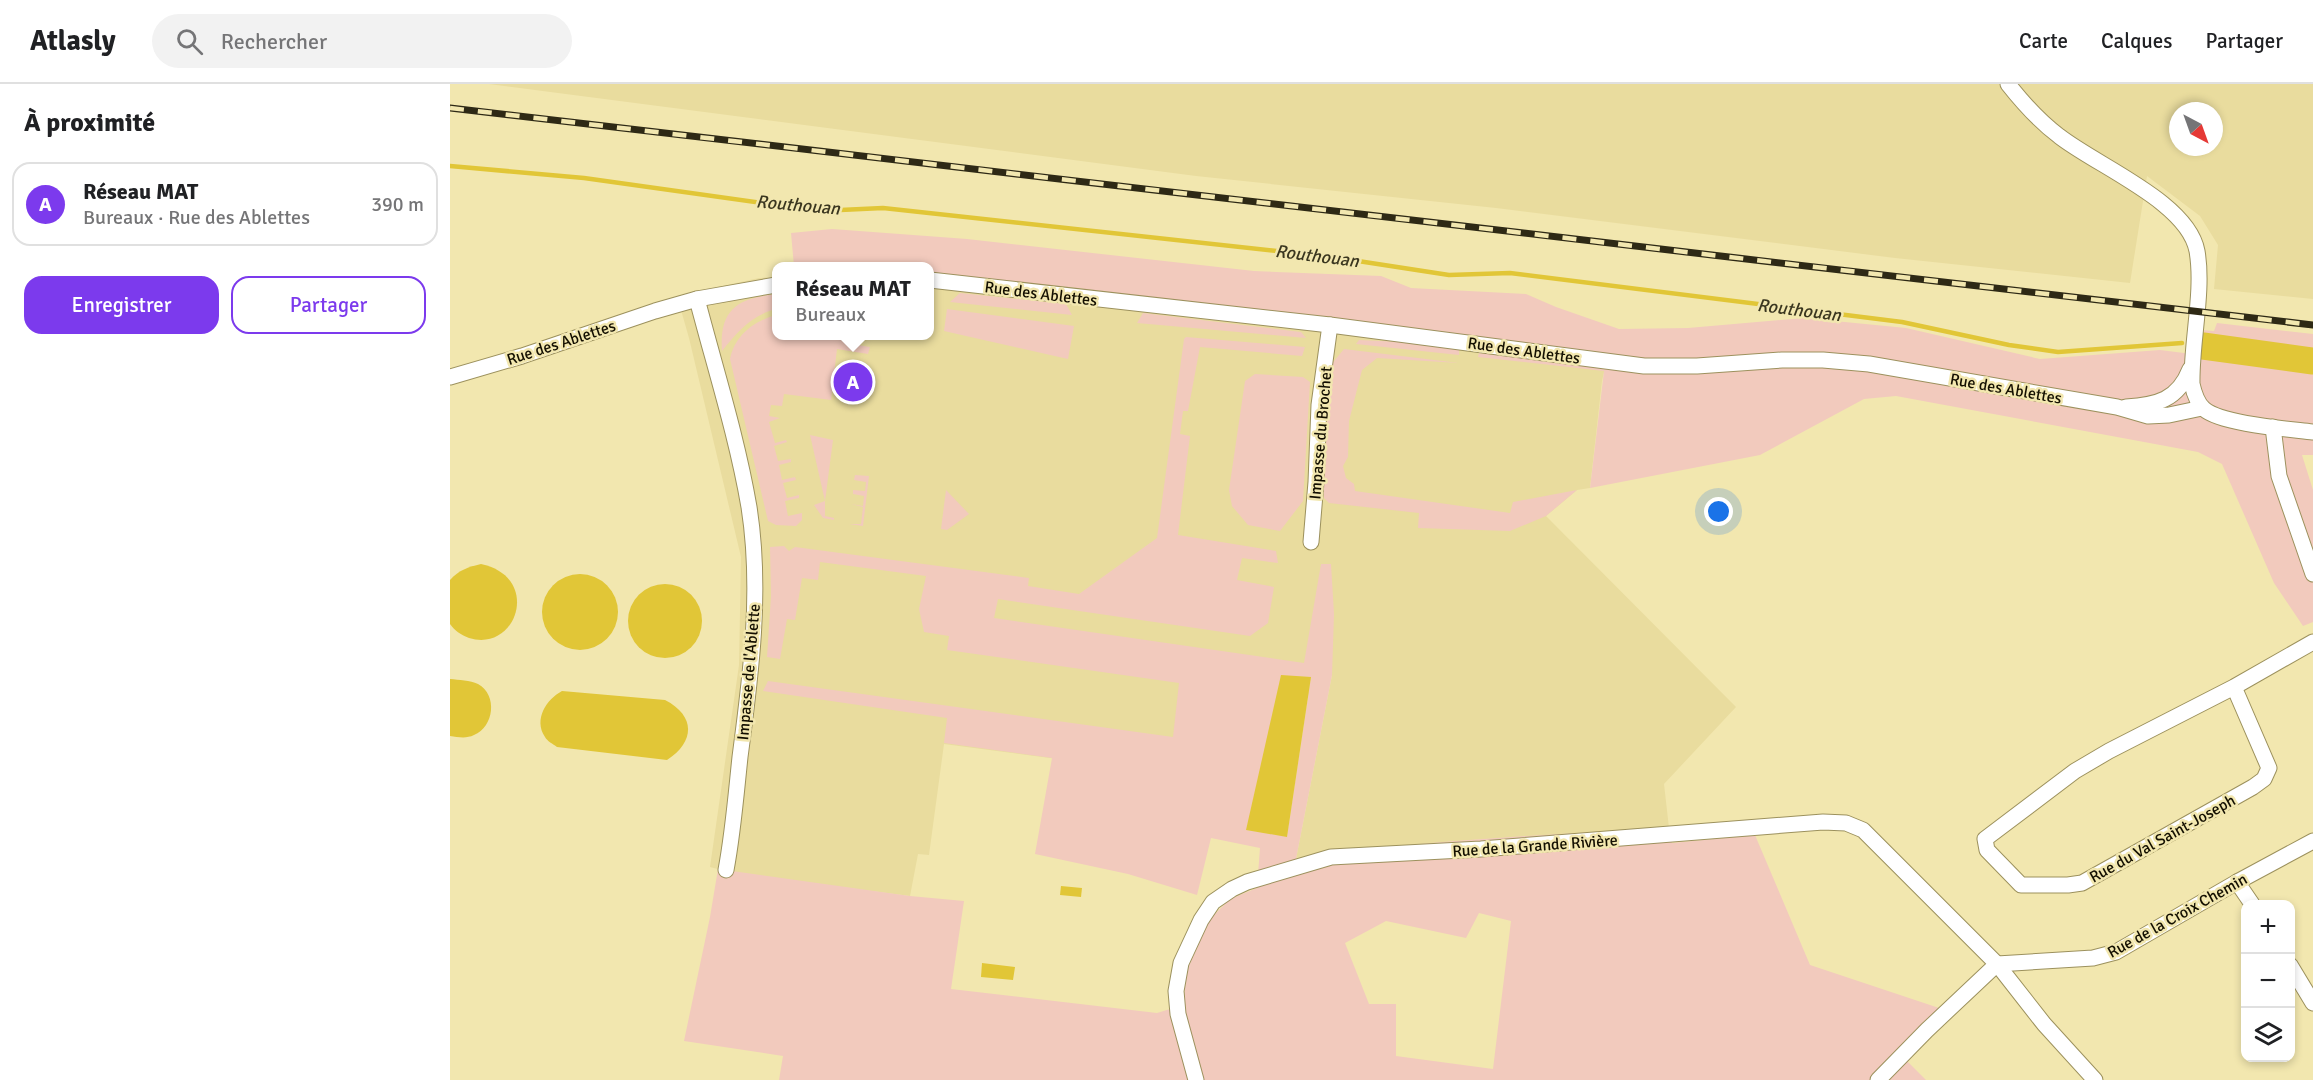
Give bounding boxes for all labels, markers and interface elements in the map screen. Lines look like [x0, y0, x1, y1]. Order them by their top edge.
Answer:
search box [152, 14, 572, 68]
text: Atlasly [30, 24, 116, 58]
icon: search [173, 25, 206, 58]
text: Rechercher [221, 28, 327, 55]
text: Carte [2019, 28, 2068, 54]
text: Calques [2101, 28, 2172, 54]
text: Partager [2205, 28, 2283, 54]
north arrow [2169, 102, 2223, 156]
text: À proximité [24, 107, 155, 139]
text: Réseau MAT [83, 178, 198, 205]
water label: Routhouan [755, 190, 842, 220]
text: A [39, 192, 52, 217]
text: 390 m [371, 192, 424, 217]
text: Bureaux · Rue des Ablettes [83, 205, 310, 230]
water label: Routhouan [1274, 240, 1361, 272]
popup [772, 262, 934, 340]
text: Réseau MAT [795, 275, 911, 302]
button: Enregistrer [24, 276, 219, 334]
button: Partager [231, 276, 426, 334]
street label: Rue des Ablettes [983, 277, 1098, 311]
water label: Routhouan [1756, 294, 1843, 326]
text: Bureaux [795, 302, 866, 327]
street label: Rue des Ablettes [504, 316, 618, 370]
street label: Rue des Ablettes [1466, 333, 1581, 369]
pin: A [834, 360, 872, 404]
street label: Impasse du Brochet [1305, 365, 1337, 500]
street label: Rue des Ablettes [1948, 369, 2063, 409]
your location [1704, 497, 1733, 526]
street label: Impasse de l'Ablette [733, 603, 765, 741]
street label: Rue du Val Saint-Joseph [2086, 790, 2239, 887]
street label: Rue de la Grande Rivière [1452, 830, 1618, 862]
street label: Rue de la Croix Chemin [2104, 869, 2251, 963]
map controls [2241, 900, 2295, 1062]
button: + [2241, 900, 2295, 954]
button: − [2241, 954, 2295, 1008]
button: layers [2241, 1008, 2295, 1062]

